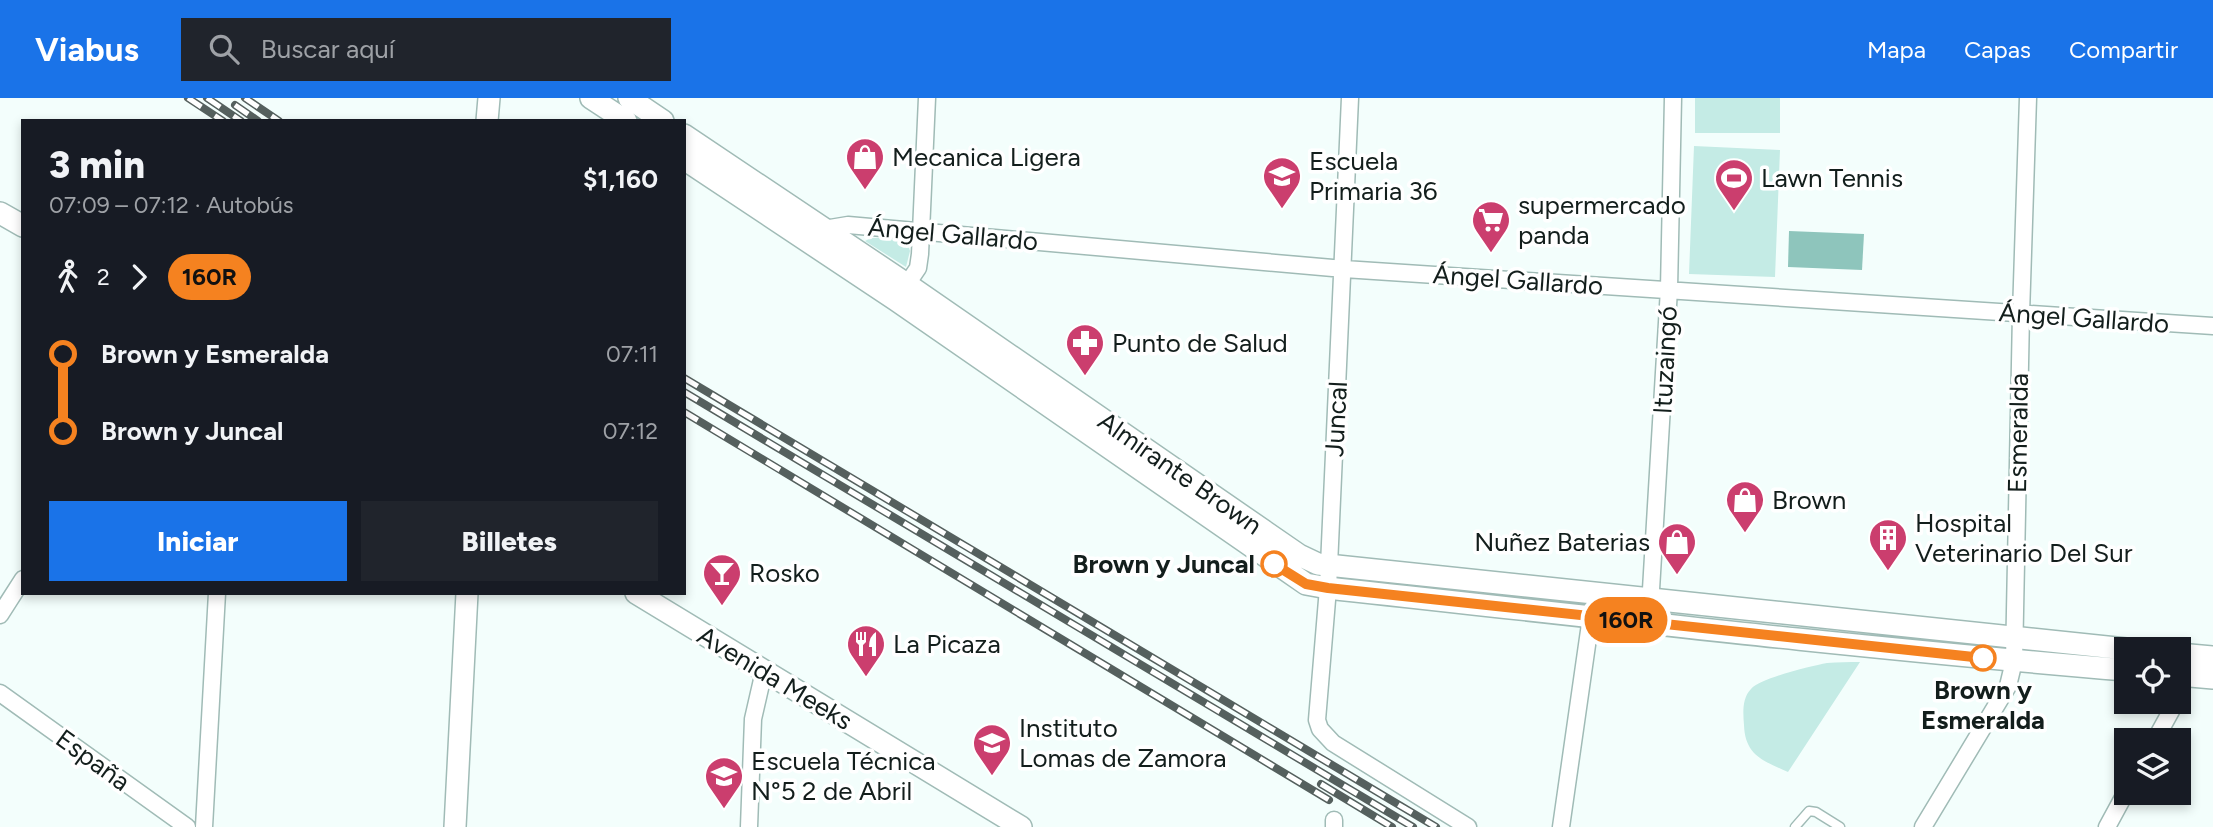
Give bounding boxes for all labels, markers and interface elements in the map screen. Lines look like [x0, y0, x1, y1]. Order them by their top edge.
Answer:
search box [181, 18, 671, 81]
text: Viabus [35, 30, 139, 69]
icon: search [205, 30, 243, 68]
text: Buscar aquí [261, 33, 395, 65]
text: Mapa [1867, 35, 1926, 64]
text: Capas [1964, 35, 2031, 64]
text: Compartir [2069, 35, 2178, 64]
shop icon: Mecanica Ligera [844, 136, 886, 191]
place label: Mecanica Ligera [892, 141, 1081, 173]
text: 3 min [49, 142, 145, 188]
place label: Escuela Primaria 36 [1309, 145, 1438, 207]
school or university icon: Escuela Primaria 36 [1261, 155, 1303, 210]
sports icon: Lawn Tennis [1713, 157, 1755, 212]
place label: Lawn Tennis [1761, 162, 1903, 194]
text: $1,160 [583, 163, 658, 195]
place label: supermercado panda [1518, 189, 1686, 251]
text: 07:09 – 07:12 · Autobús [49, 191, 294, 219]
supermarket icon: supermercado panda [1470, 199, 1512, 254]
street label: Ángel Gallardo [867, 211, 1039, 257]
icon: walk [49, 258, 87, 296]
icon: forward [120, 258, 158, 296]
street label: Ángel Gallardo [1432, 258, 1604, 302]
text: 160R [182, 262, 237, 291]
text: 2 [97, 263, 110, 291]
street label: Ángel Gallardo [1998, 296, 2170, 340]
street label: Ituzaingó [1646, 305, 1684, 415]
pharmacy icon: Punto de Salud [1064, 322, 1106, 377]
place label: Punto de Salud [1112, 327, 1288, 359]
text: Brown y Esmeralda [101, 338, 329, 370]
text: 07:11 [606, 340, 658, 368]
street label: Esmeralda [2001, 373, 2035, 493]
street label: Juncal [1318, 380, 1354, 458]
street label: Almirante Brown [1092, 405, 1268, 541]
text: Brown y Juncal [101, 415, 283, 447]
text: 07:12 [603, 417, 658, 445]
shop icon: Brown [1724, 479, 1766, 534]
place label: Brown [1772, 484, 1846, 516]
button: Iniciar [49, 501, 347, 581]
button: Billetes [361, 501, 658, 581]
place label: Hospital Veterinario Del Sur [1915, 507, 2133, 569]
building icon: Hospital Veterinario Del Sur [1867, 517, 1909, 572]
shop icon: Nuñez Baterias [1656, 521, 1698, 576]
place label: Nuñez Baterias [1474, 526, 1650, 558]
place label: Brown y Juncal [1073, 548, 1255, 580]
marker: Brown y Juncal [1261, 551, 1287, 577]
bar icon: Rosko [701, 552, 743, 607]
place label: Rosko [749, 557, 820, 589]
line badge: 160R [1577, 597, 1675, 643]
text: 160R [1598, 605, 1654, 634]
street label: Avenida Meeks [692, 619, 858, 737]
restaurant icon: La Picaza [845, 623, 887, 678]
place label: La Picaza [893, 628, 1001, 660]
map controls [2114, 637, 2191, 805]
button: locate [2114, 637, 2191, 714]
marker: Brown y Esmeralda [1970, 645, 1996, 671]
place label: Brown y Esmeralda [1921, 674, 2045, 736]
place label: Instituto Lomas de Zamora [1019, 712, 1227, 774]
street label: España [50, 722, 136, 798]
school or university icon: Instituto Lomas de Zamora [971, 722, 1013, 777]
button: layers [2114, 728, 2191, 805]
place label: Escuela Técnica N°5 2 de Abril [751, 745, 936, 807]
school or university icon: Escuela Técnica N°5 2 de Abril [703, 755, 745, 810]

